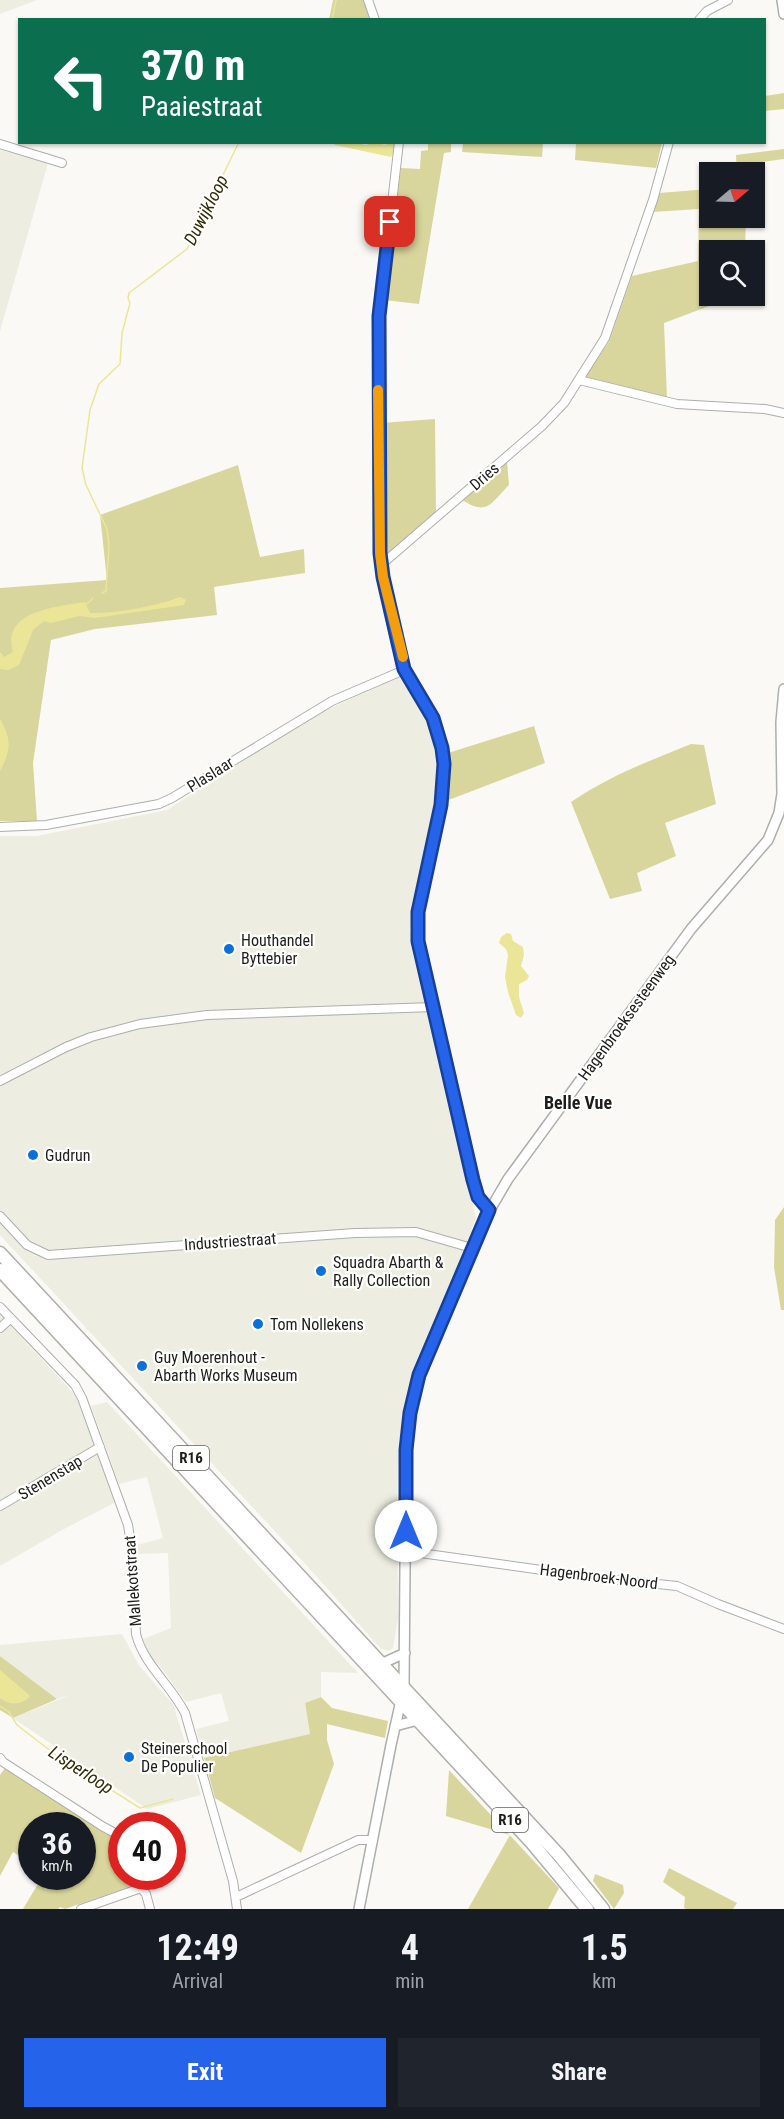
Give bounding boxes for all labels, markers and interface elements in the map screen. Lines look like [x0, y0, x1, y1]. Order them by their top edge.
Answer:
text: 370 m [141, 41, 246, 90]
icon: left [42, 42, 120, 120]
text: Paaiestraat [141, 91, 262, 123]
north arrow [699, 162, 765, 228]
map controls [699, 162, 765, 306]
water label: Duwijkloop [179, 171, 232, 248]
pin [364, 196, 415, 247]
icon: arrive [373, 205, 406, 238]
button: search [699, 240, 765, 306]
street label: Dries [466, 459, 503, 494]
street label: Plaslaar [183, 753, 237, 796]
place label: Houthandel Byttebier [241, 931, 314, 968]
marker: Houthandel Byttebier [222, 942, 236, 956]
street label: Hagenbroeksesteenweg [574, 950, 679, 1084]
district label: Belle Vue [544, 1092, 612, 1113]
place label: Gudrun [45, 1146, 90, 1165]
marker: Gudrun [26, 1148, 40, 1162]
street label: Industriestraat [183, 1229, 277, 1254]
place label: Squadra Abarth & Rally Collection [333, 1253, 444, 1290]
marker: Squadra Abarth & Rally Collection [314, 1264, 328, 1278]
place label: Tom Nollekens [270, 1315, 364, 1334]
marker: Tom Nollekens [251, 1317, 265, 1331]
place label: Guy Moerenhout - Abarth Works Museum [154, 1348, 298, 1385]
marker: Guy Moerenhout - Abarth Works Museum [135, 1359, 149, 1373]
road number: R16 [173, 1446, 209, 1470]
street label: Stenenstap [15, 1451, 86, 1504]
position arrow [374, 1499, 438, 1563]
street label: Mallekotstraat [120, 1535, 145, 1627]
street label: Hagenbroek-Noord [539, 1560, 659, 1593]
place label: Steinerschool De Populier [141, 1739, 227, 1776]
water label: Lisperloop [45, 1741, 117, 1798]
marker: Steinerschool De Populier [122, 1750, 136, 1764]
road number: R16 [492, 1808, 528, 1832]
speed limit sign: 40 [108, 1812, 186, 1890]
text: 36 [42, 1826, 72, 1861]
text: km/h [42, 1857, 72, 1875]
text: 12:49 [156, 1927, 239, 1969]
text: 4 [401, 1927, 419, 1969]
text: 1.5 [581, 1927, 628, 1969]
text: Arrival [172, 1969, 223, 1993]
text: min [395, 1969, 425, 1993]
text: km [592, 1969, 616, 1993]
button: Exit [24, 2038, 386, 2107]
button: Share [398, 2038, 760, 2107]

